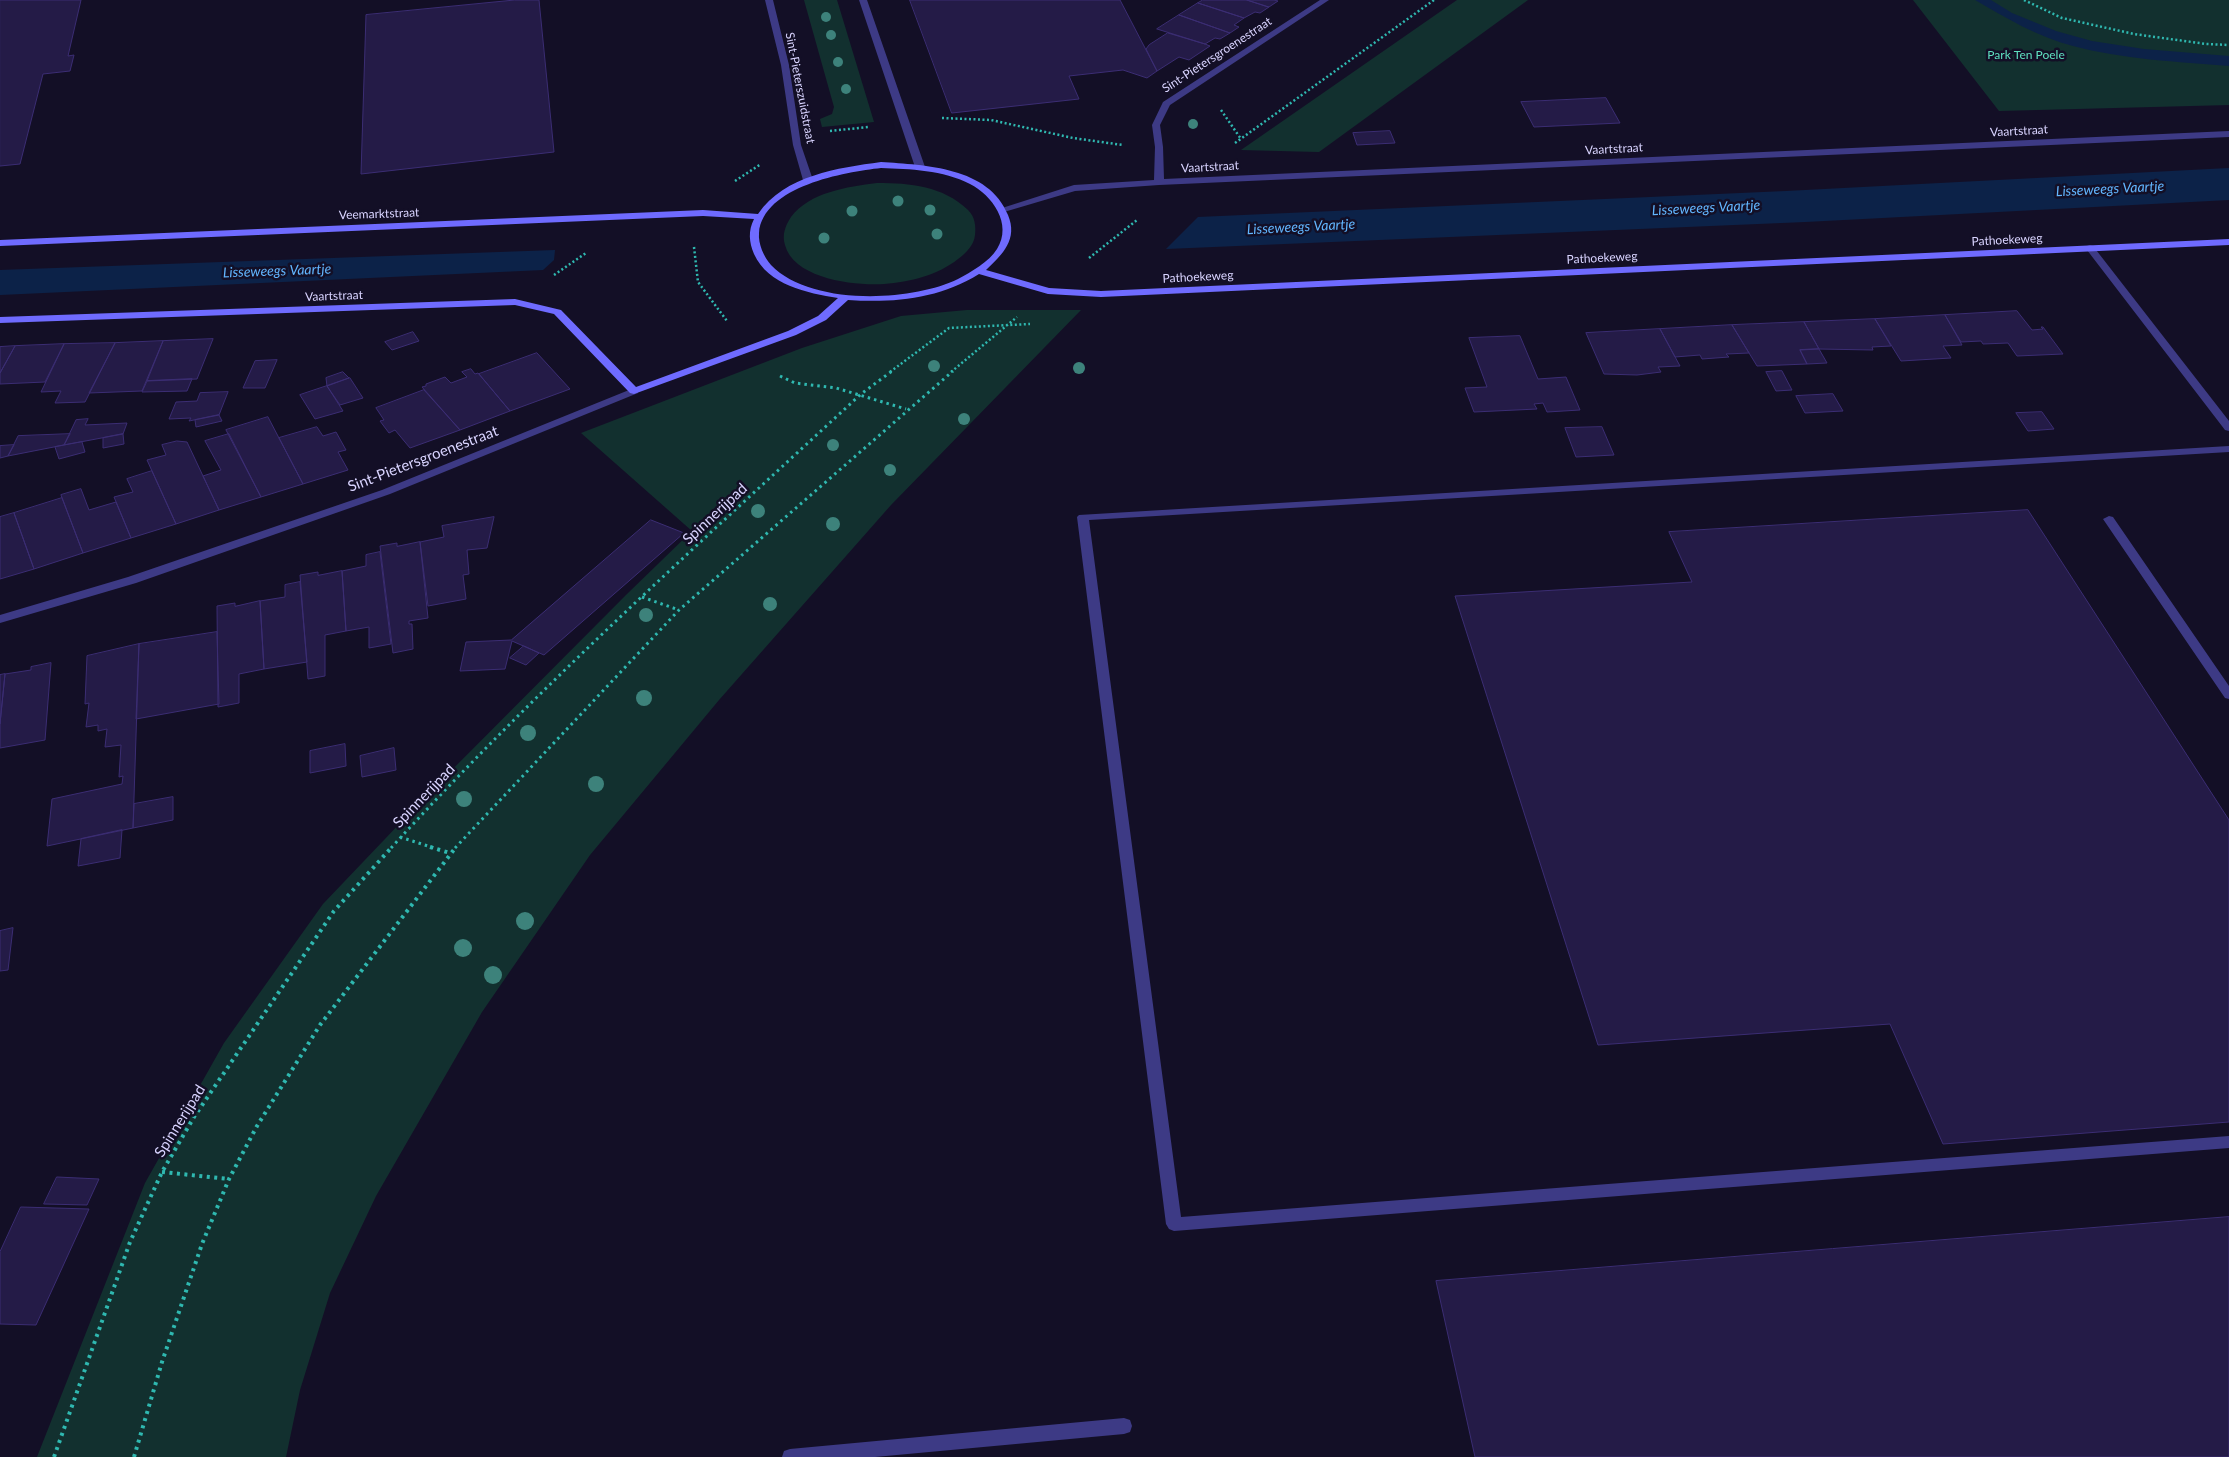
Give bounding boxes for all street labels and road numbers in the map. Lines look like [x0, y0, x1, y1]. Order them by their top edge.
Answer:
street label: Sint-Pietersgroenestraat [1160, 14, 1274, 96]
street label: Sint-Pieterszuidstraat [782, 31, 818, 145]
street label: Vaartstraat [1990, 122, 2048, 140]
street label: Vaartstraat [1585, 140, 1643, 158]
street label: Vaartstraat [1181, 158, 1239, 176]
street label: Veemarktstraat [339, 205, 419, 223]
street label: Pathoekeweg [1971, 231, 2043, 249]
street label: Pathoekeweg [1566, 249, 1638, 267]
street label: Pathoekeweg [1162, 268, 1234, 286]
street label: Vaartstraat [305, 288, 363, 304]
street label: Sint-Pietersgroenestraat [345, 422, 501, 496]
street label: Spinnerijpad [679, 480, 751, 548]
street label: Spinnerijpad [389, 760, 459, 832]
street label: Spinnerijpad [151, 1082, 209, 1160]

